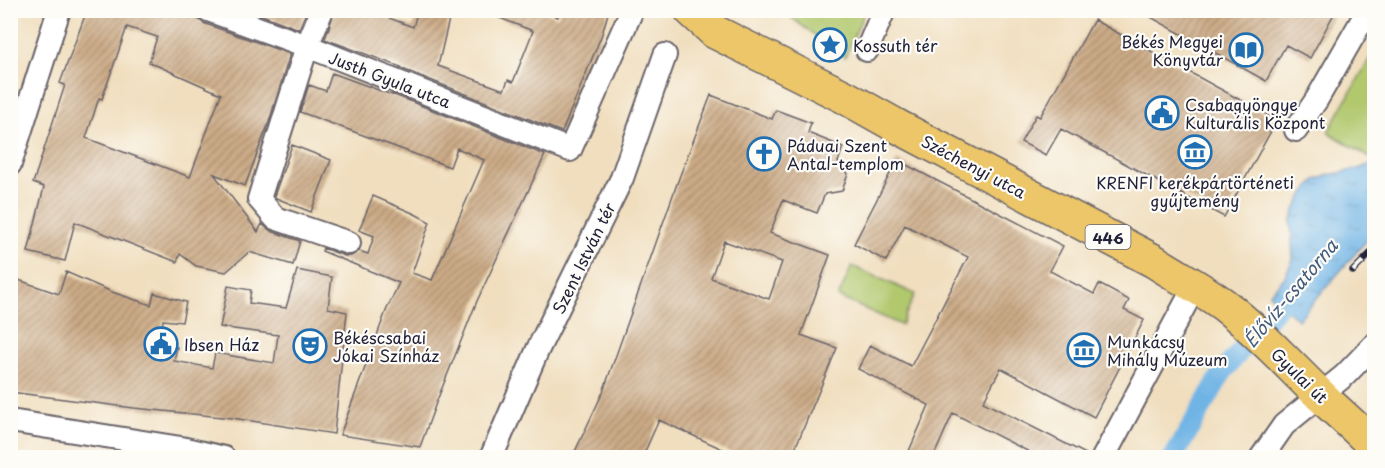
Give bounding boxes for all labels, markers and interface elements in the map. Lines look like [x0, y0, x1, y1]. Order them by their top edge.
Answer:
place icon: Kossuth tér [812, 27, 848, 63]
place label: Békés Megyei Könyvtár [1121, 29, 1224, 71]
library icon: Békés Megyei Könyvtár [1228, 32, 1264, 68]
place label: Kossuth tér [853, 33, 938, 57]
street label: Justh Gyula utca [325, 45, 455, 113]
place label: Csabagyöngye Kulturális Központ [1185, 92, 1326, 134]
public building icon: Csabagyöngye Kulturális Központ [1144, 95, 1180, 131]
street label: Széchenyi utca [918, 128, 1030, 204]
place label: Páduai Szent Antal-templom [787, 133, 904, 175]
museum icon: KRENFI kerékpártörténeti gyűjtemény [1177, 134, 1213, 170]
church icon: Páduai Szent Antal-templom [746, 136, 782, 172]
place label: KRENFI kerékpártörténeti gyűjtemény [1096, 170, 1294, 212]
street label: Szent István tér [546, 198, 620, 318]
road number: 446 [1086, 225, 1130, 249]
water label: Élővíz-csatorna [1237, 233, 1344, 353]
place label: Békéscsabai Jókai Színház [333, 325, 439, 367]
public building icon: Ibsen Ház [143, 326, 179, 362]
theatre icon: Békéscsabai Jókai Színház [292, 328, 328, 364]
place label: Munkácsy Mihály Múzeum [1107, 329, 1228, 371]
place label: Ibsen Ház [184, 332, 260, 356]
museum icon: Munkácsy Mihály Múzeum [1066, 332, 1102, 368]
street label: Gyulai út [1266, 342, 1334, 409]

